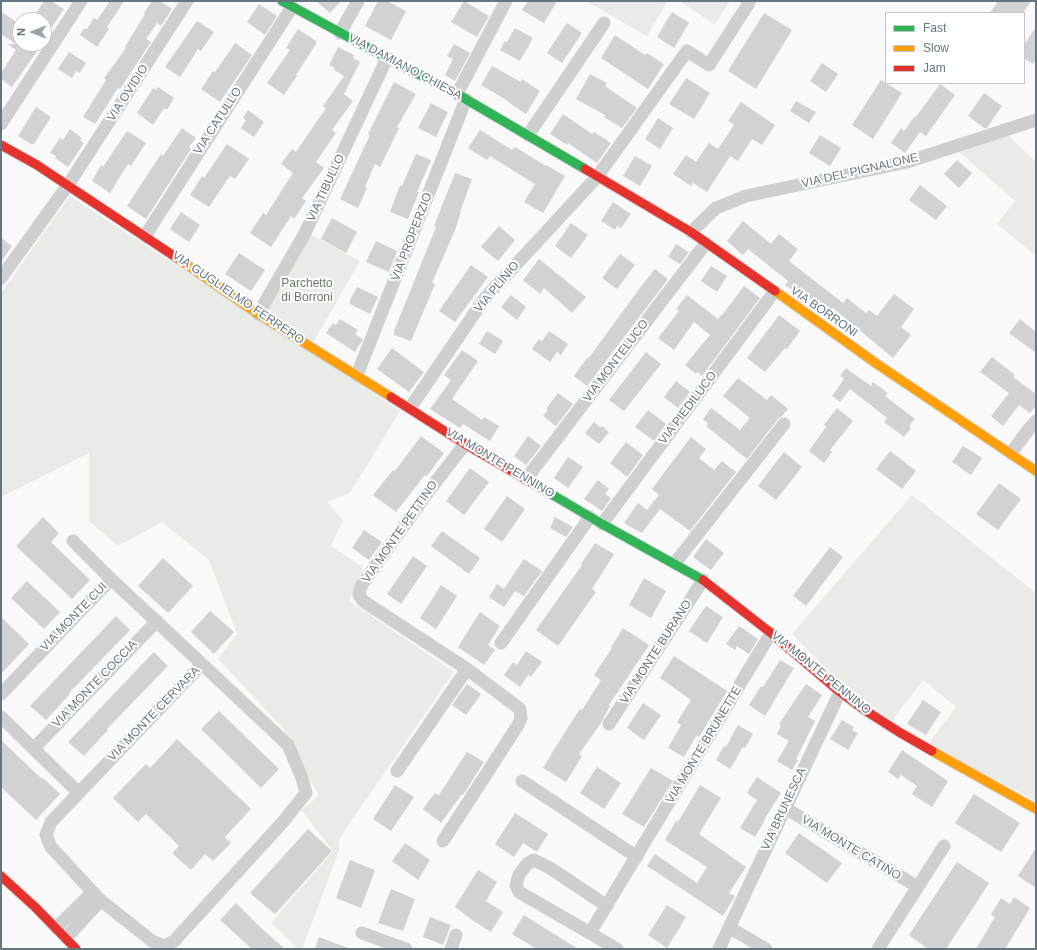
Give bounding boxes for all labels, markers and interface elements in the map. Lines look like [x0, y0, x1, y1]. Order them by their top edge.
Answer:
north arrow [12, 12, 52, 52]
legend [885, 12, 1025, 84]
text: Fast [923, 21, 946, 35]
text: N [15, 28, 27, 36]
street label: VIA DAMIANO CHIESA [346, 31, 464, 103]
text: Slow [923, 41, 949, 55]
text: Jam [923, 61, 946, 75]
street label: VIA OVIDIO [104, 62, 152, 124]
street label: VIA CATULLO [191, 85, 245, 157]
street label: VIA DEL PIGNALONE [800, 151, 920, 191]
street label: VIA TIBULLO [304, 152, 348, 224]
street label: VIA PROPERZIO [389, 191, 435, 283]
street label: VIA GUGLIELMO FERRERO [169, 248, 307, 348]
street label: VIA PLINIO [472, 259, 522, 315]
park label: Parchetto di Borroni [281, 277, 333, 305]
street label: VIA BORRONI [788, 284, 860, 340]
street label: VIA MONTELUCO [580, 317, 652, 405]
street label: VIA PIEDILUCO [656, 369, 720, 447]
street label: VIA MONTE PENNINO [443, 425, 557, 501]
street label: VIA MONTE PETTINO [359, 478, 441, 586]
street label: VIA MONTE CUI [38, 580, 110, 654]
street label: VIA MONTE BURANO [617, 597, 695, 707]
street label: VIA MONTE PENNINO [768, 628, 874, 718]
street label: VIA MONTE COCCIA [50, 637, 140, 731]
street label: VIA MONTE CERVARA [105, 664, 203, 764]
street label: VIA MONTE BRUNETTE [663, 684, 745, 806]
street label: VIA BRUNESCA [759, 765, 809, 853]
street label: VIA MONTE CATINO [799, 813, 903, 883]

